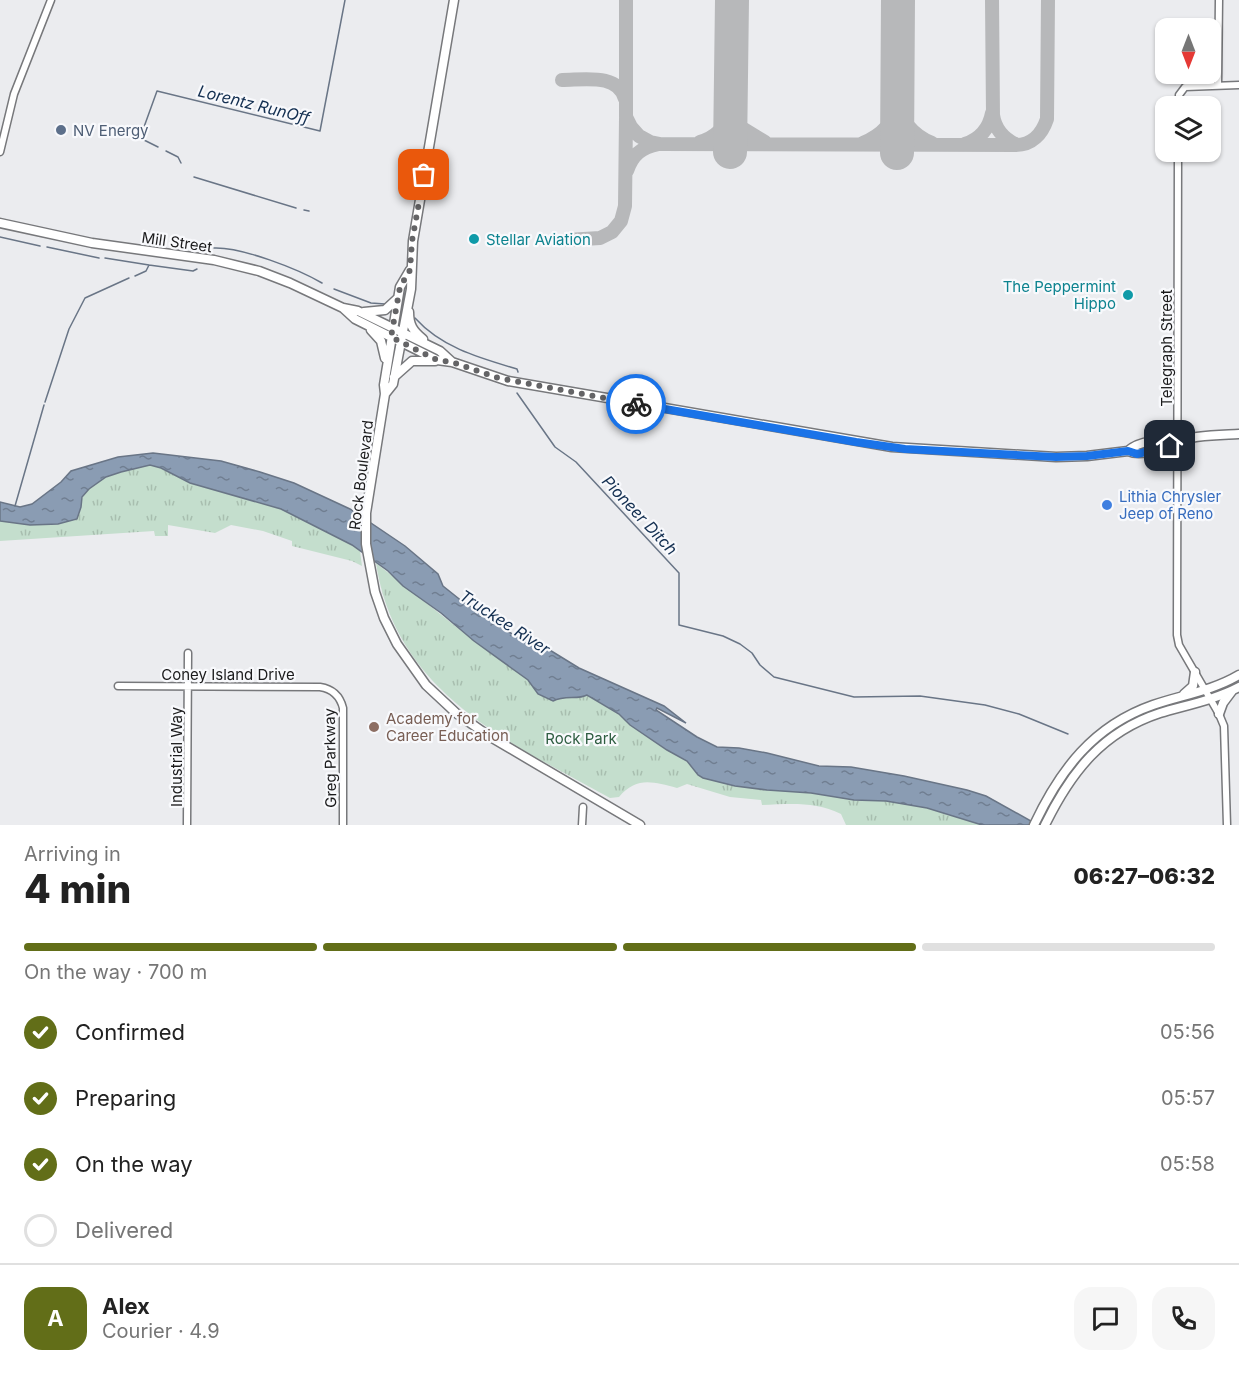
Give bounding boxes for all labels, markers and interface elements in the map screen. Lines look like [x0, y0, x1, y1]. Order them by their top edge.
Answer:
north arrow [1155, 18, 1221, 84]
map controls [1155, 18, 1221, 162]
water label: Lorentz RunOff [196, 80, 313, 128]
button: layers [1155, 96, 1221, 162]
place label: NV Energy [73, 121, 149, 140]
marker: NV Energy [54, 123, 68, 137]
pin [398, 149, 449, 200]
icon: bag [407, 158, 440, 191]
street label: Mill Street [141, 228, 214, 256]
place label: Stellar Aviation [486, 230, 591, 249]
marker: Stellar Aviation [467, 232, 481, 246]
place label: The Peppermint Hippo [1003, 277, 1116, 313]
marker: The Peppermint Hippo [1121, 288, 1135, 302]
street label: Telegraph Street [1157, 289, 1176, 407]
courier [606, 374, 666, 434]
icon: bike [620, 388, 653, 421]
street label: Rock Boulevard [345, 419, 377, 531]
pin [1144, 420, 1195, 471]
icon: home [1153, 429, 1186, 462]
water label: Pioneer Ditch [598, 471, 682, 559]
place label: Lithia Chrysler Jeep of Reno [1119, 487, 1222, 523]
marker: Lithia Chrysler Jeep of Reno [1100, 498, 1114, 512]
water label: Truckee River [456, 585, 555, 659]
street label: Coney Island Drive [161, 665, 295, 684]
street label: Industrial Way [167, 706, 186, 807]
street label: Greg Parkway [320, 707, 340, 808]
place label: Academy for Career Education [386, 709, 509, 745]
marker: Academy for Career Education [367, 720, 381, 734]
park label: Rock Park [545, 729, 618, 748]
text: Arriving in [24, 842, 121, 866]
text: 06:27–06:32 [1073, 863, 1215, 889]
text: 4 min [24, 865, 131, 912]
text: On the way · 700 m [24, 960, 207, 984]
icon: check [24, 1016, 57, 1049]
text: Confirmed [75, 1019, 185, 1045]
text: 05:56 [1160, 1020, 1215, 1044]
icon: check [24, 1082, 57, 1115]
text: Preparing [75, 1085, 176, 1111]
text: 05:57 [1161, 1086, 1215, 1110]
icon: check [24, 1148, 57, 1181]
text: On the way [75, 1151, 193, 1177]
text: 05:58 [1160, 1152, 1215, 1176]
text: Delivered [75, 1217, 173, 1243]
button: chat [1074, 1287, 1137, 1350]
button: phone [1152, 1287, 1215, 1350]
text: Alex [102, 1293, 150, 1319]
text: A [47, 1305, 64, 1331]
text: Courier · 4.9 [102, 1319, 220, 1343]

